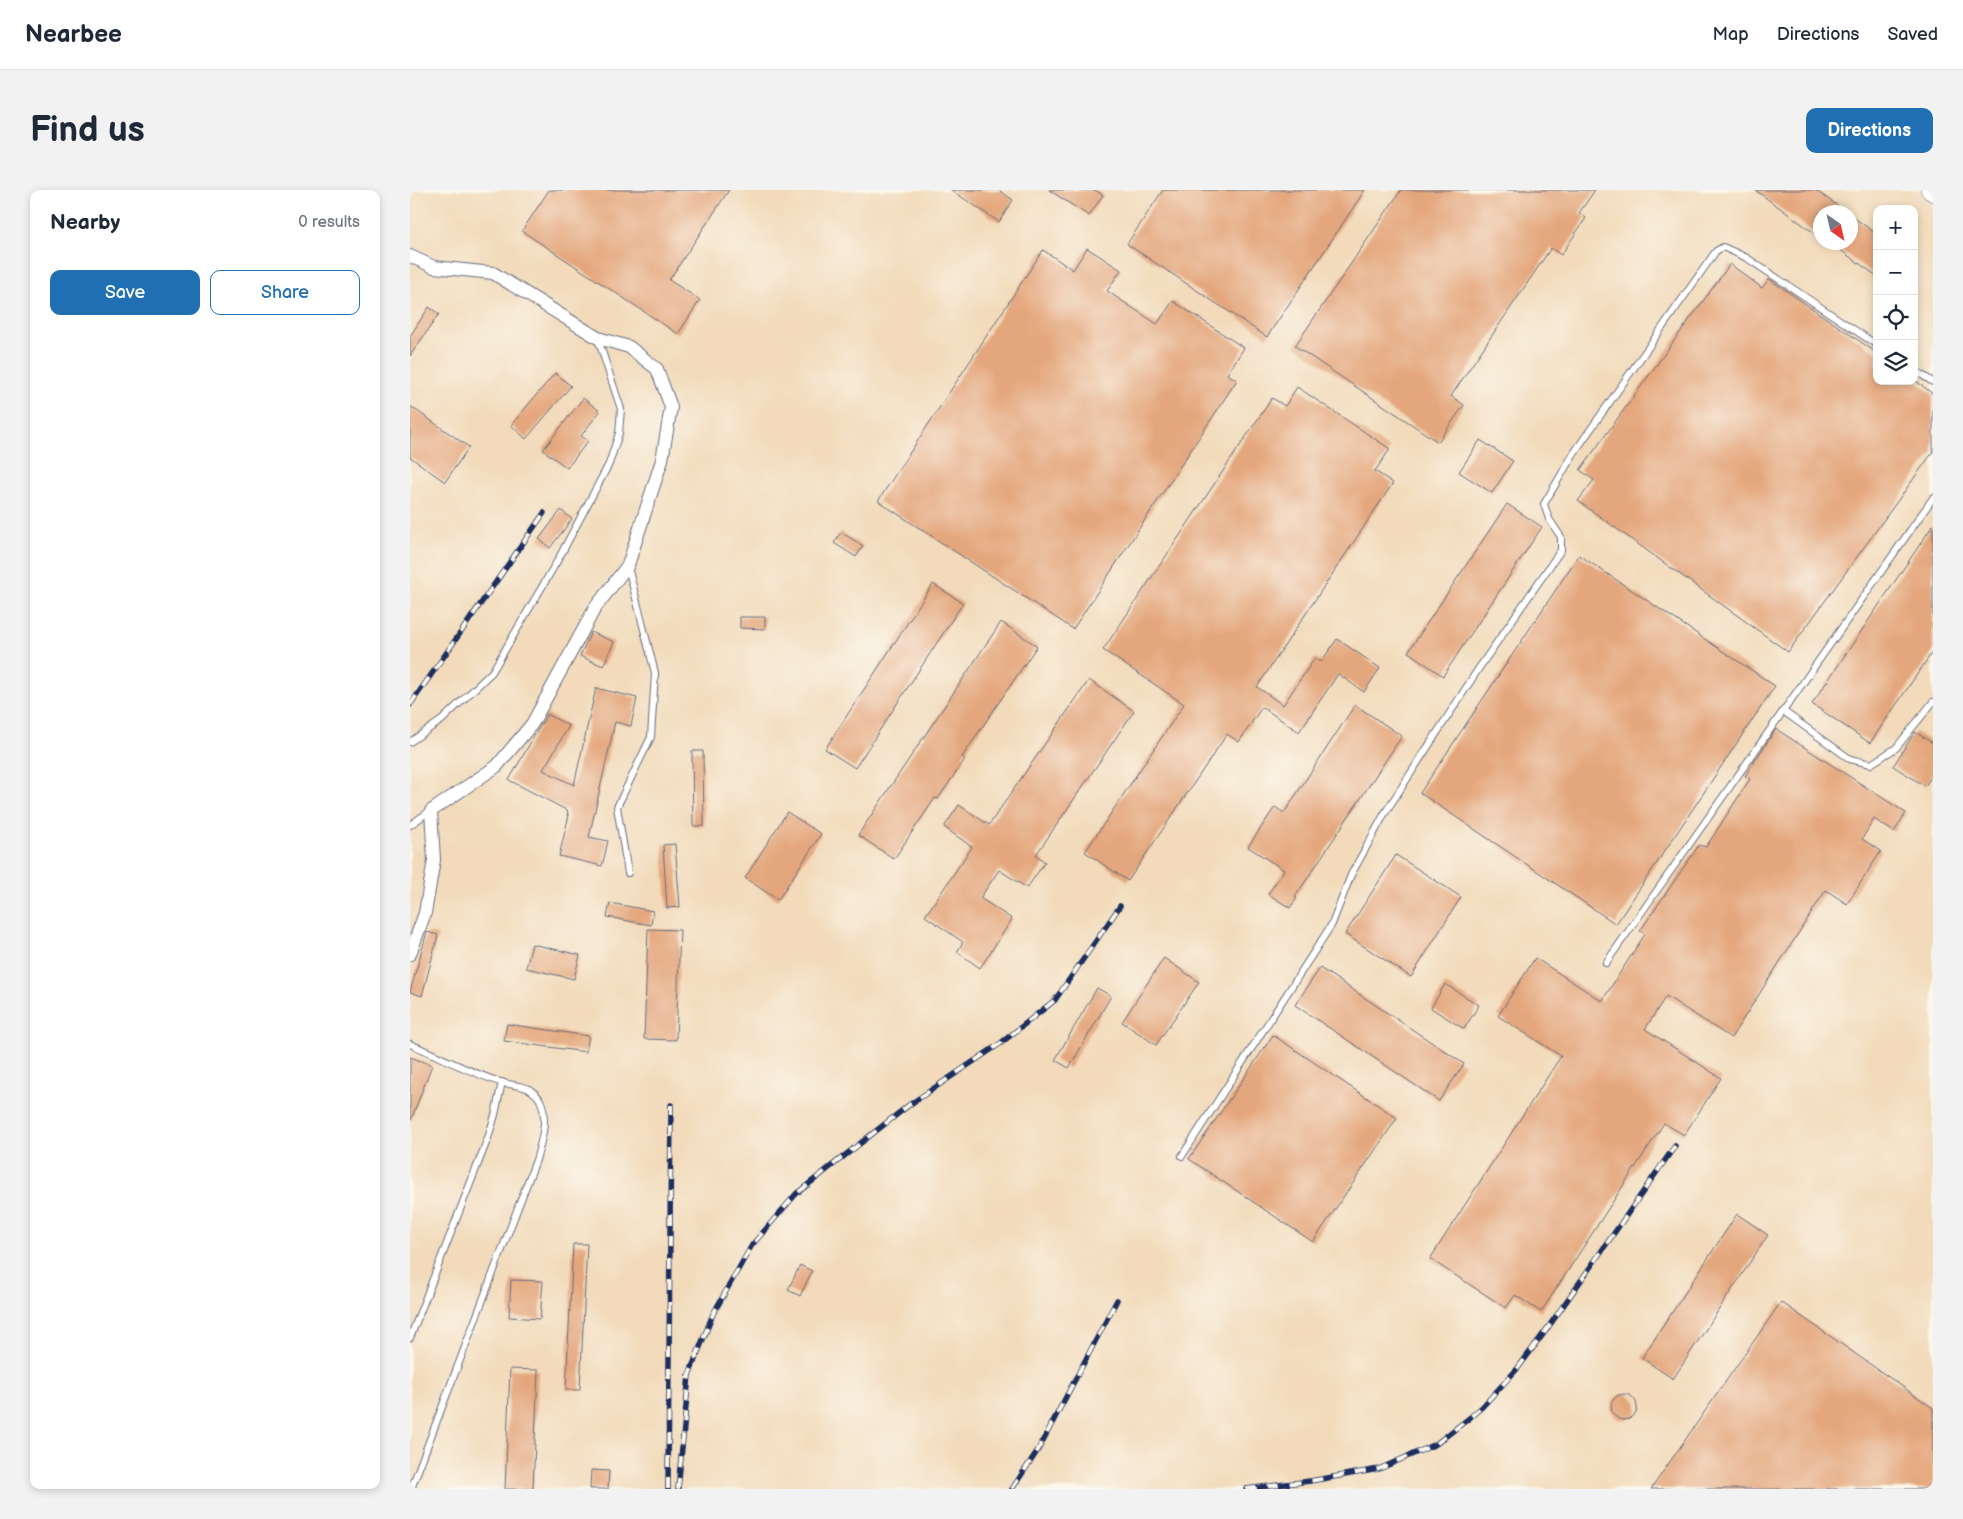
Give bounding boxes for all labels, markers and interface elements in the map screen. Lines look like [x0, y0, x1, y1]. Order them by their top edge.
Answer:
text: Nearbee [25, 20, 122, 49]
text: Map [1713, 24, 1749, 45]
text: Directions [1777, 24, 1859, 45]
text: Saved [1887, 24, 1938, 45]
button: Directions [1806, 108, 1933, 153]
text: Find us [30, 109, 145, 152]
north arrow [1813, 205, 1858, 250]
map controls [1873, 205, 1918, 385]
button: + [1873, 205, 1918, 250]
text: Nearby [50, 210, 120, 235]
text: 0 results [298, 213, 360, 232]
button: − [1873, 250, 1918, 295]
button: Save [50, 270, 200, 315]
button: Share [210, 270, 360, 315]
button: locate [1873, 295, 1918, 340]
button: layers [1873, 340, 1918, 385]

